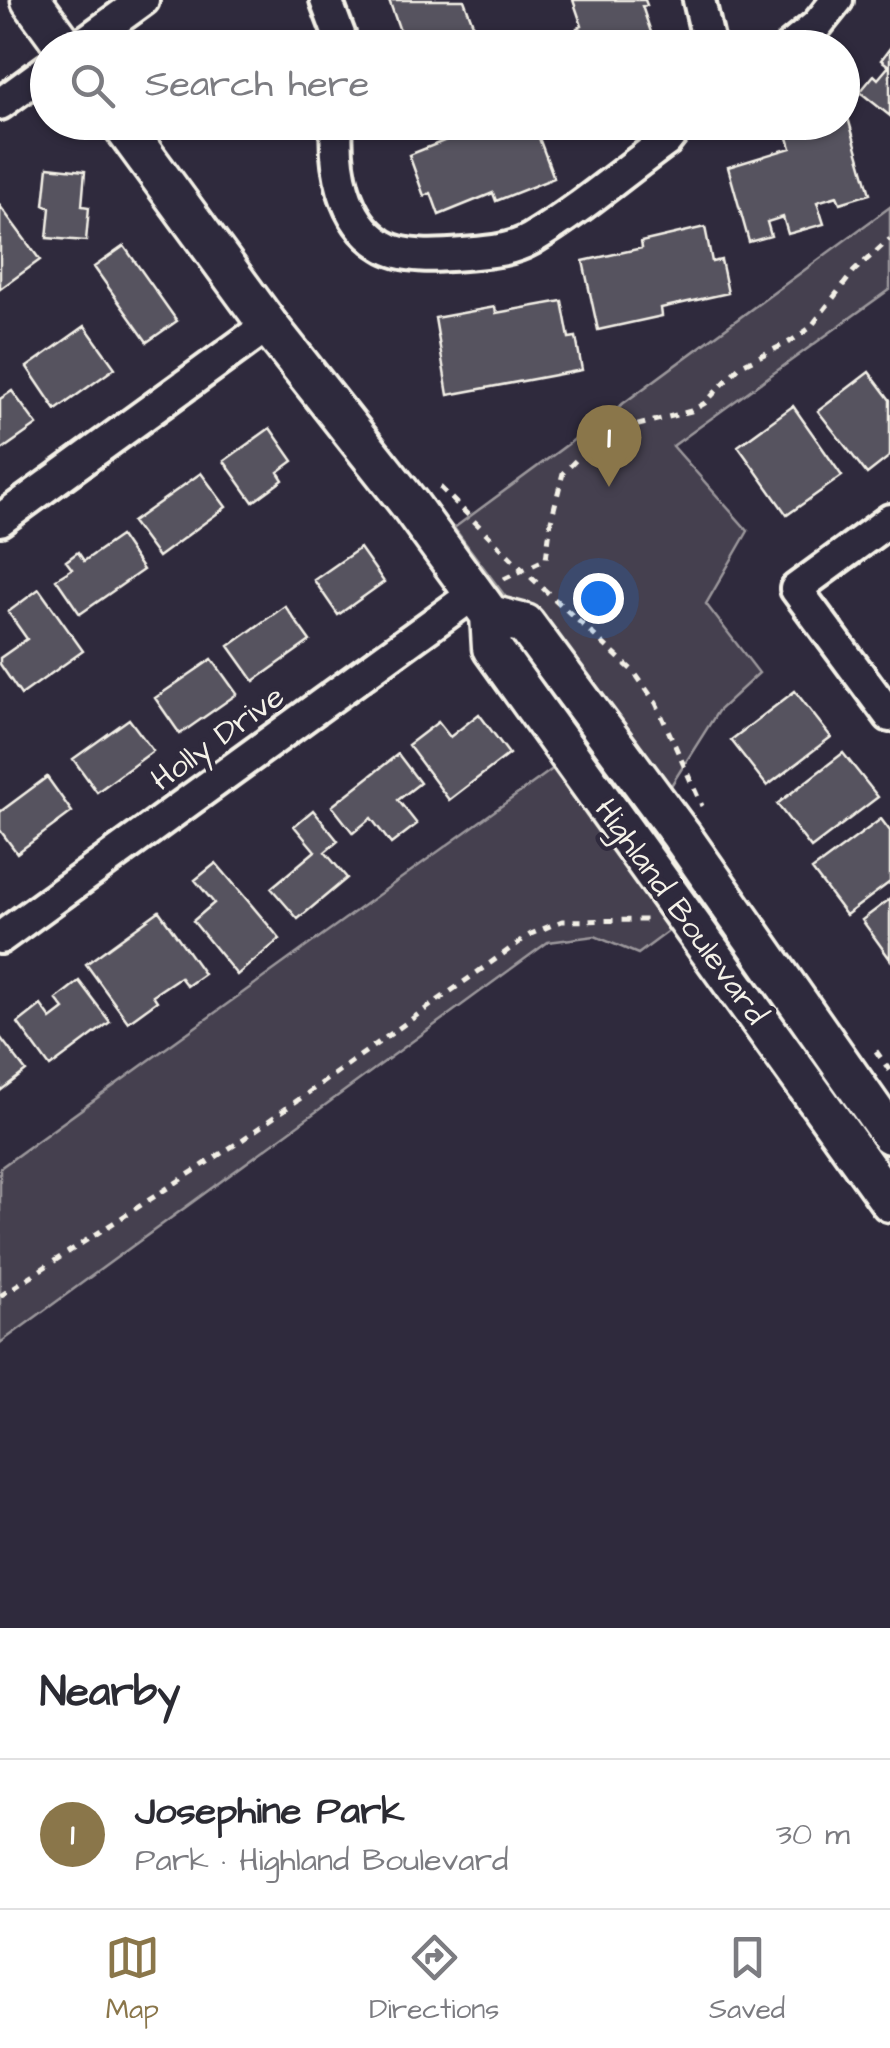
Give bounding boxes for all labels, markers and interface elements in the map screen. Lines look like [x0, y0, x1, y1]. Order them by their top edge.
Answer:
search box [30, 30, 860, 140]
icon: search [65, 58, 120, 113]
text: Search here [145, 59, 369, 111]
pin: 1 [576, 404, 642, 487]
your location [573, 573, 624, 624]
street label: Holly Drive [142, 674, 294, 802]
street label: Highland Boulevard [583, 790, 778, 1034]
text: Nearby [40, 1664, 180, 1722]
text: Josephine Park [135, 1786, 405, 1838]
text: 1 [70, 1812, 75, 1857]
text: 30 m [776, 1812, 850, 1857]
text: Park · Highland Boulevard [135, 1838, 509, 1883]
tab: Map [105, 1930, 160, 2029]
tab: Directions [369, 1930, 499, 2029]
tab: Saved [709, 1930, 785, 2029]

